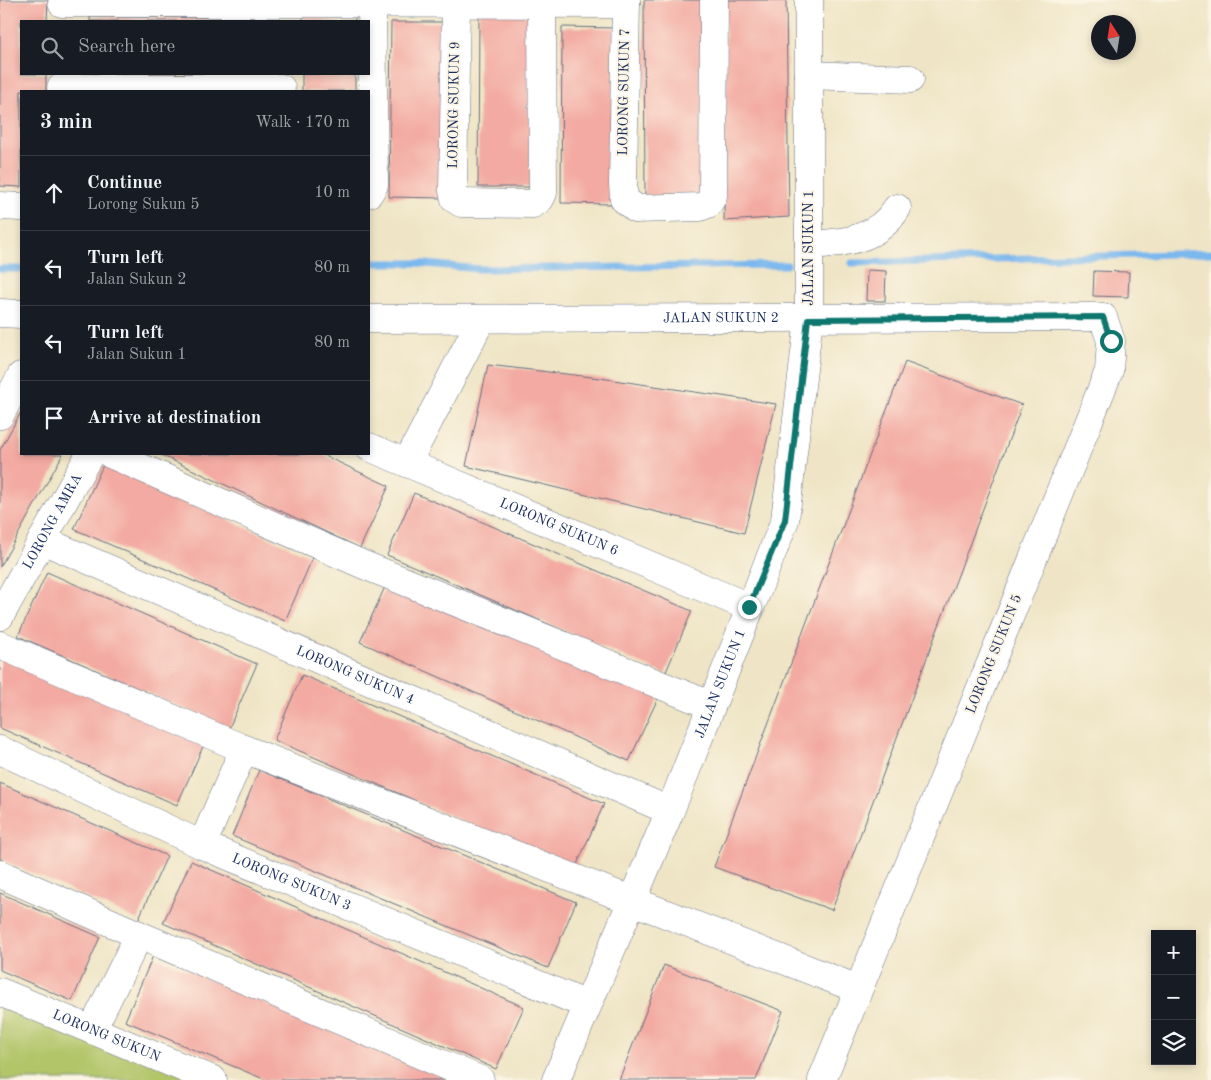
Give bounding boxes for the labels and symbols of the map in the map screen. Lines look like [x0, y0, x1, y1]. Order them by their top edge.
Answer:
north arrow [1091, 15, 1136, 60]
street label: LORONG SUKUN 7 [616, 28, 632, 156]
street label: LORONG SUKUN 9 [446, 41, 462, 169]
street label: JALAN SUKUN 1 [802, 190, 816, 306]
street label: JALAN SUKUN 2 [663, 311, 779, 325]
route start [1100, 330, 1123, 353]
street label: LORONG AMRA [20, 471, 85, 572]
street label: LORONG SUKUN 6 [497, 496, 620, 558]
street label: LORONG SUKUN 5 [964, 592, 1024, 716]
route end [738, 596, 761, 619]
street label: JALAN SUKUN 1 [693, 627, 748, 740]
street label: LORONG SUKUN 4 [294, 643, 416, 707]
street label: LORONG SUKUN 3 [230, 851, 353, 913]
street label: LORONG SUKUN [50, 1007, 162, 1065]

